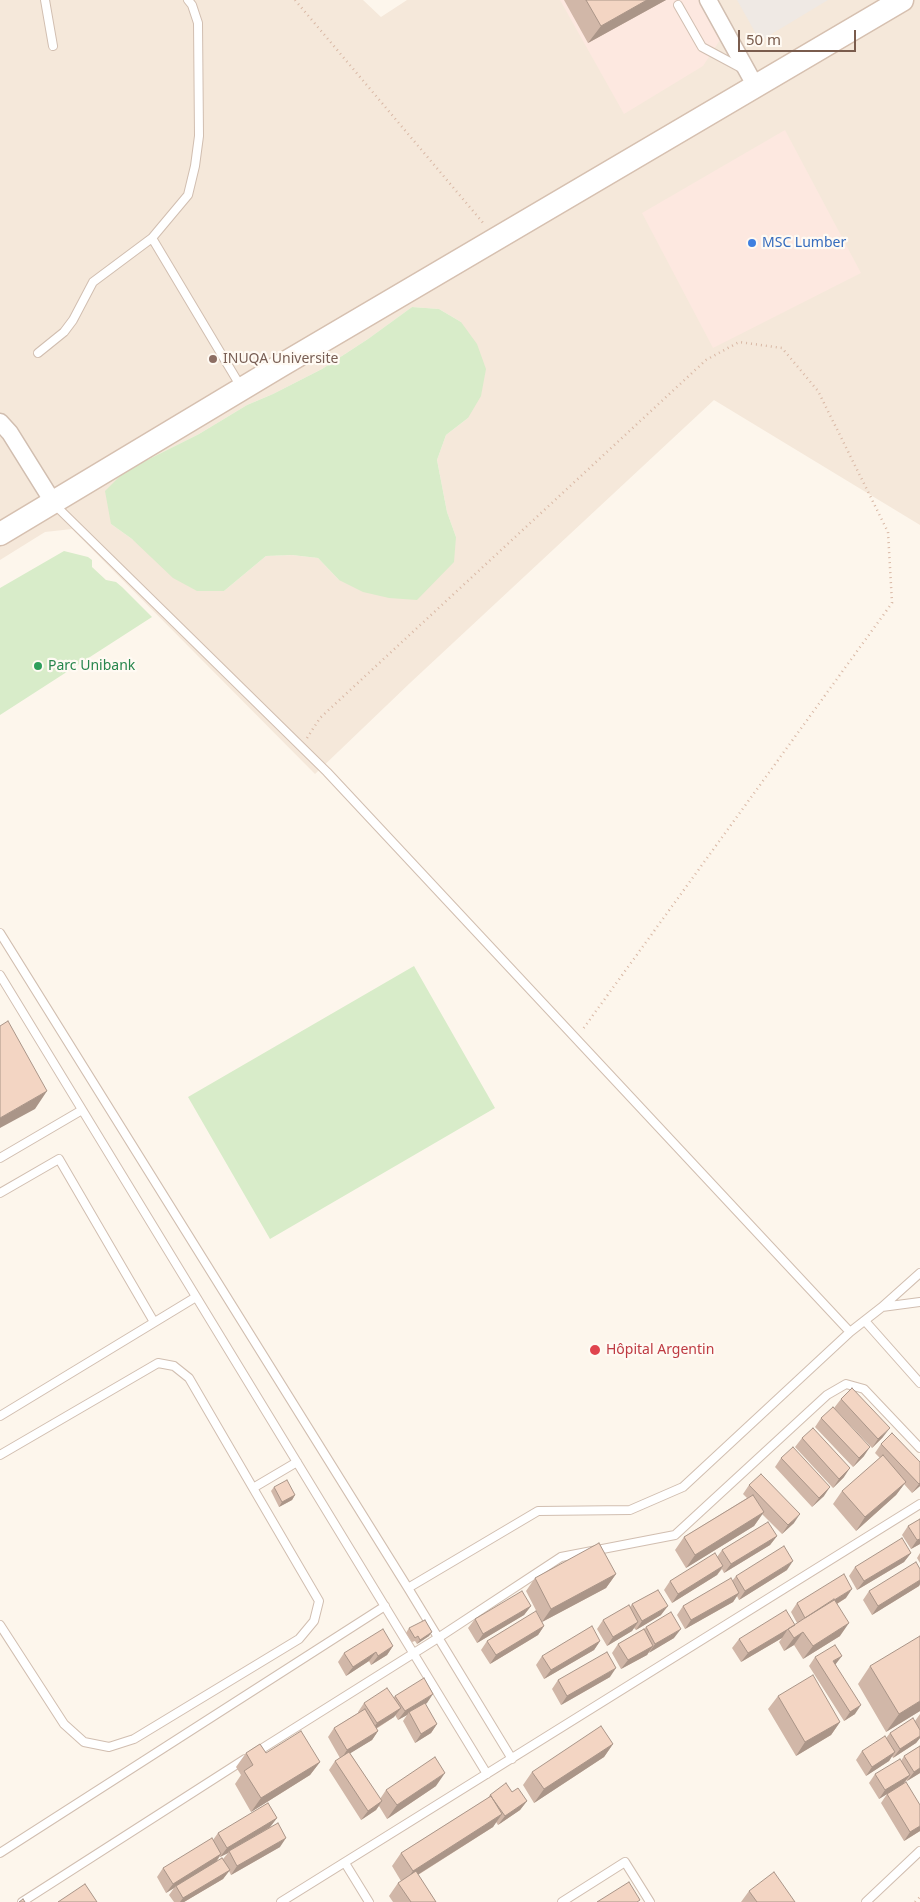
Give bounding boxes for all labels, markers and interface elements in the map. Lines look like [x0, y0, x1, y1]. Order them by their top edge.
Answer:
scale bar [740, 20, 858, 52]
text: 50 m [746, 29, 781, 49]
place label: MSC Lumber [762, 235, 846, 251]
marker: MSC Lumber [746, 237, 758, 249]
place label: INUQA Universite [223, 351, 338, 367]
marker: INUQA Universite [207, 353, 219, 365]
place label: Parc Unibank [48, 658, 135, 674]
marker: Parc Unibank [32, 660, 44, 672]
place label: Hôpital Argentin [606, 1342, 714, 1358]
marker: Hôpital Argentin [588, 1343, 602, 1357]

